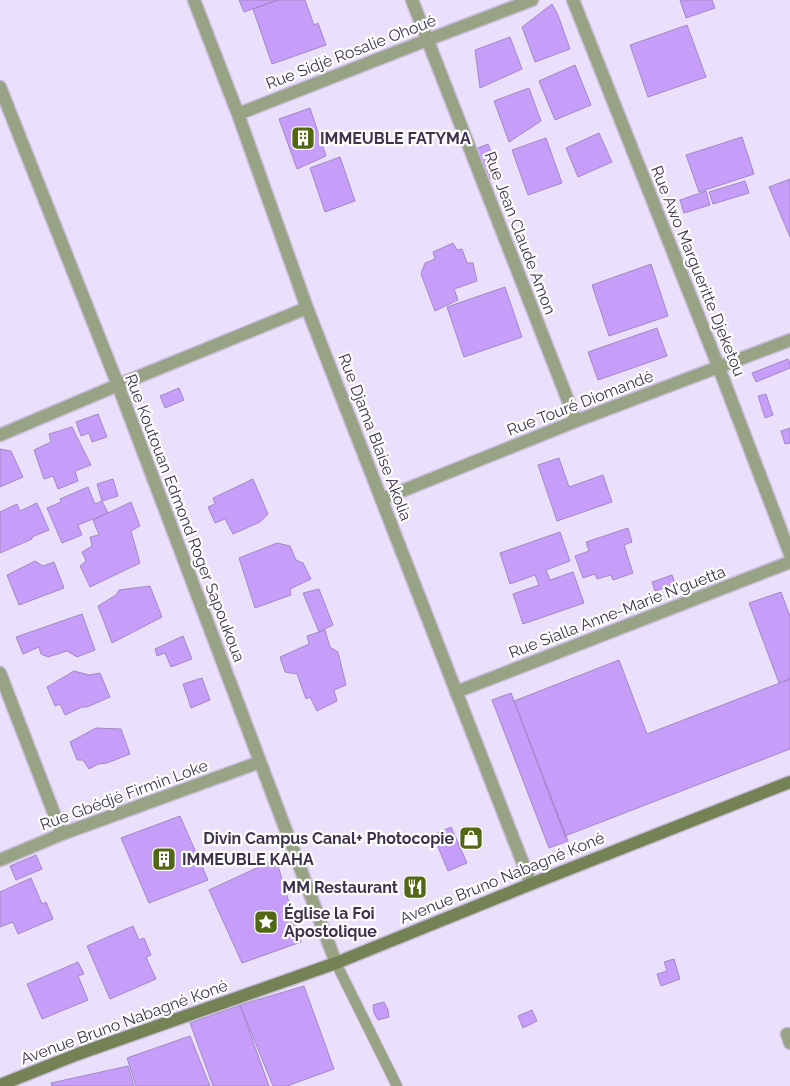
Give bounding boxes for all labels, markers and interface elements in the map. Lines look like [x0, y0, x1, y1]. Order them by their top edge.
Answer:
street label: Rue Sidjè Rosalie Ohoué [263, 11, 439, 93]
building icon: IMMEUBLE FATYMA [290, 125, 316, 151]
place label: IMMEUBLE FATYMA [320, 129, 471, 148]
street label: Rue Jean Claude Amon [480, 149, 560, 317]
street label: Rue Awo Margueritte Djeketou [647, 163, 749, 379]
street label: Rue Djama Blaise Akolia [334, 351, 416, 523]
street label: Rue Touré Diomandé [504, 366, 656, 440]
street label: Rue Koutouan Edmond Roger Sapoukoua [121, 371, 249, 665]
street label: Rue Sialla Anne-Marie N'guetta [506, 562, 728, 662]
street label: Rue Gbédjé Firmin Loke [37, 756, 211, 834]
shop icon: Divin Campus Canal+ Photocopie [458, 825, 484, 851]
street label: Avenue Bruno Nabagné Koné [397, 828, 607, 928]
place label: Divin Campus Canal+ Photocopie [203, 829, 454, 848]
building icon: IMMEUBLE KAHA [151, 846, 177, 872]
place label: IMMEUBLE KAHA [182, 850, 314, 869]
restaurant icon: MM Restaurant [402, 874, 428, 900]
place label: MM Restaurant [282, 878, 398, 897]
place label: Église la Foi Apostolique [284, 903, 377, 941]
place icon: Église la Foi Apostolique [253, 909, 279, 935]
street label: Avenue Bruno Nabagné Koné [18, 976, 230, 1068]

